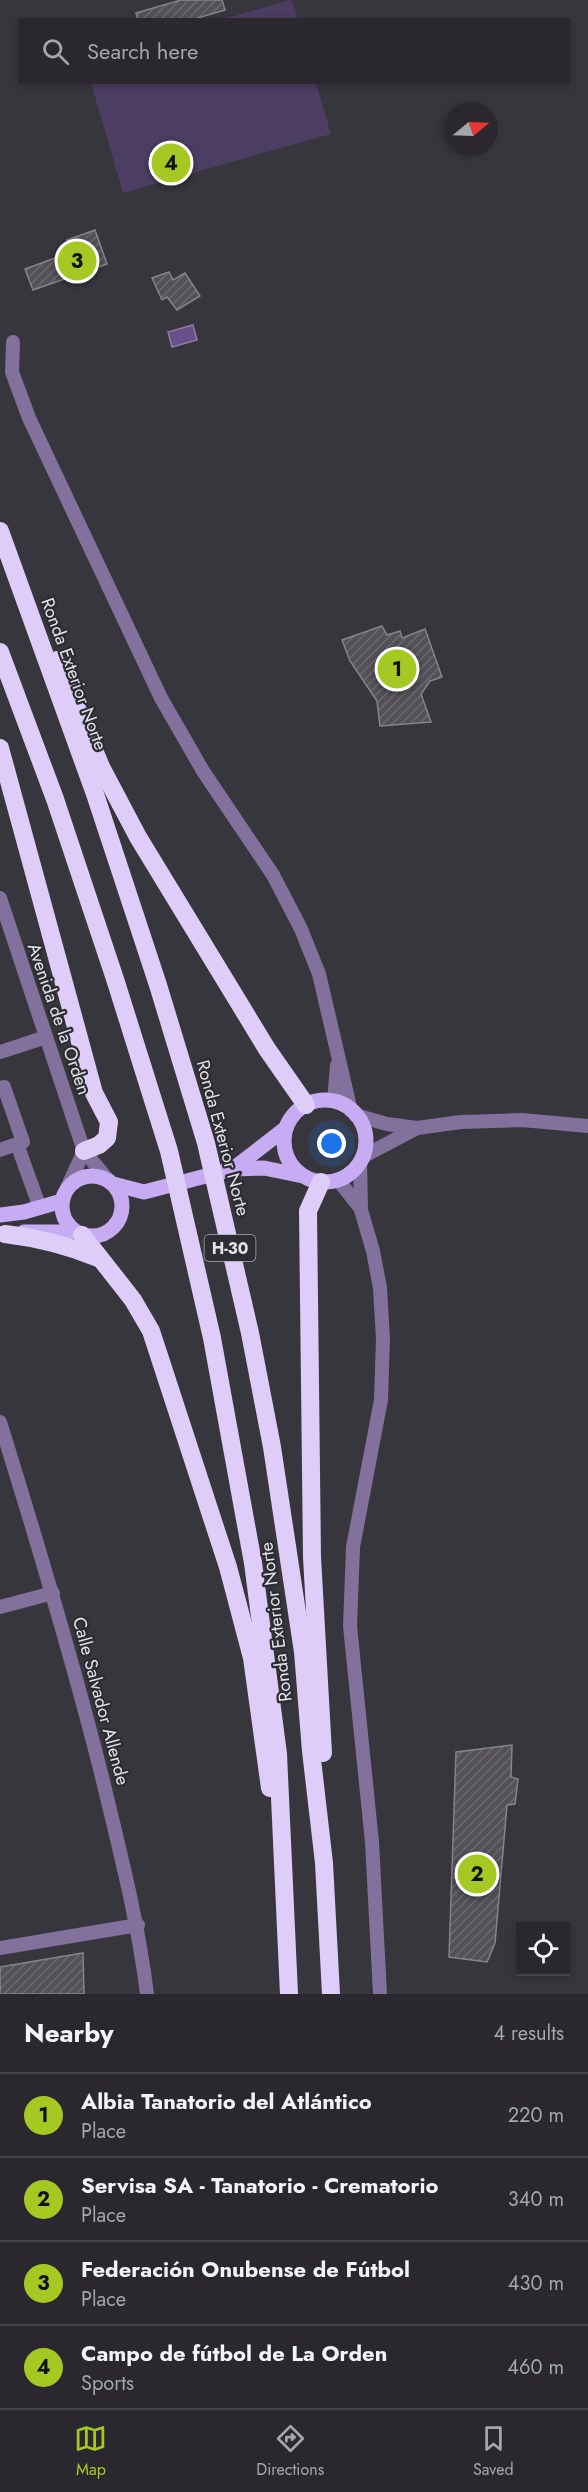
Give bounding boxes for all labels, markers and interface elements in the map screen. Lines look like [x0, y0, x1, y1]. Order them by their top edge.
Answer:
search box [18, 18, 570, 84]
icon: search [39, 35, 72, 68]
text: Search here [87, 35, 198, 67]
north arrow [444, 102, 498, 156]
pin: 4 [152, 140, 190, 186]
pin: 3 [58, 238, 97, 284]
street label: Ronda Exterior Norte [34, 594, 114, 754]
pin: 1 [378, 646, 416, 692]
street label: Avenida de la Orden [21, 940, 97, 1098]
street label: Ronda Exterior Norte [190, 1057, 256, 1219]
your location [317, 1129, 346, 1158]
road number: H-30 [204, 1235, 256, 1261]
street label: Ronda Exterior Norte [253, 1541, 299, 1703]
street label: Calle Salvador Allende [66, 1614, 136, 1788]
pin: 2 [458, 1852, 496, 1896]
map controls [516, 1922, 570, 1976]
button: locate [516, 1922, 570, 1976]
text: Nearby [24, 2014, 113, 2052]
text: 4 results [493, 2019, 564, 2048]
text: Albia Tanatorio del Atlántico [81, 2085, 372, 2117]
text: 1 [38, 2101, 49, 2130]
text: 220 m [508, 2101, 564, 2130]
text: Place [81, 2117, 126, 2146]
text: Servisa SA - Tanatorio - Crematorio [81, 2169, 439, 2201]
text: 2 [37, 2185, 50, 2214]
text: 340 m [508, 2185, 564, 2214]
text: Place [81, 2201, 126, 2230]
text: Federación Onubense de Fútbol [81, 2253, 410, 2285]
text: 3 [37, 2269, 50, 2298]
text: 430 m [508, 2269, 564, 2298]
text: Place [81, 2285, 126, 2314]
text: Campo de fútbol de La Orden [81, 2337, 387, 2369]
text: 4 [37, 2353, 50, 2382]
text: 460 m [507, 2353, 564, 2382]
text: Sports [81, 2369, 134, 2398]
tab: Map [74, 2422, 107, 2481]
tab: Directions [256, 2422, 324, 2481]
tab: Saved [473, 2422, 514, 2481]

